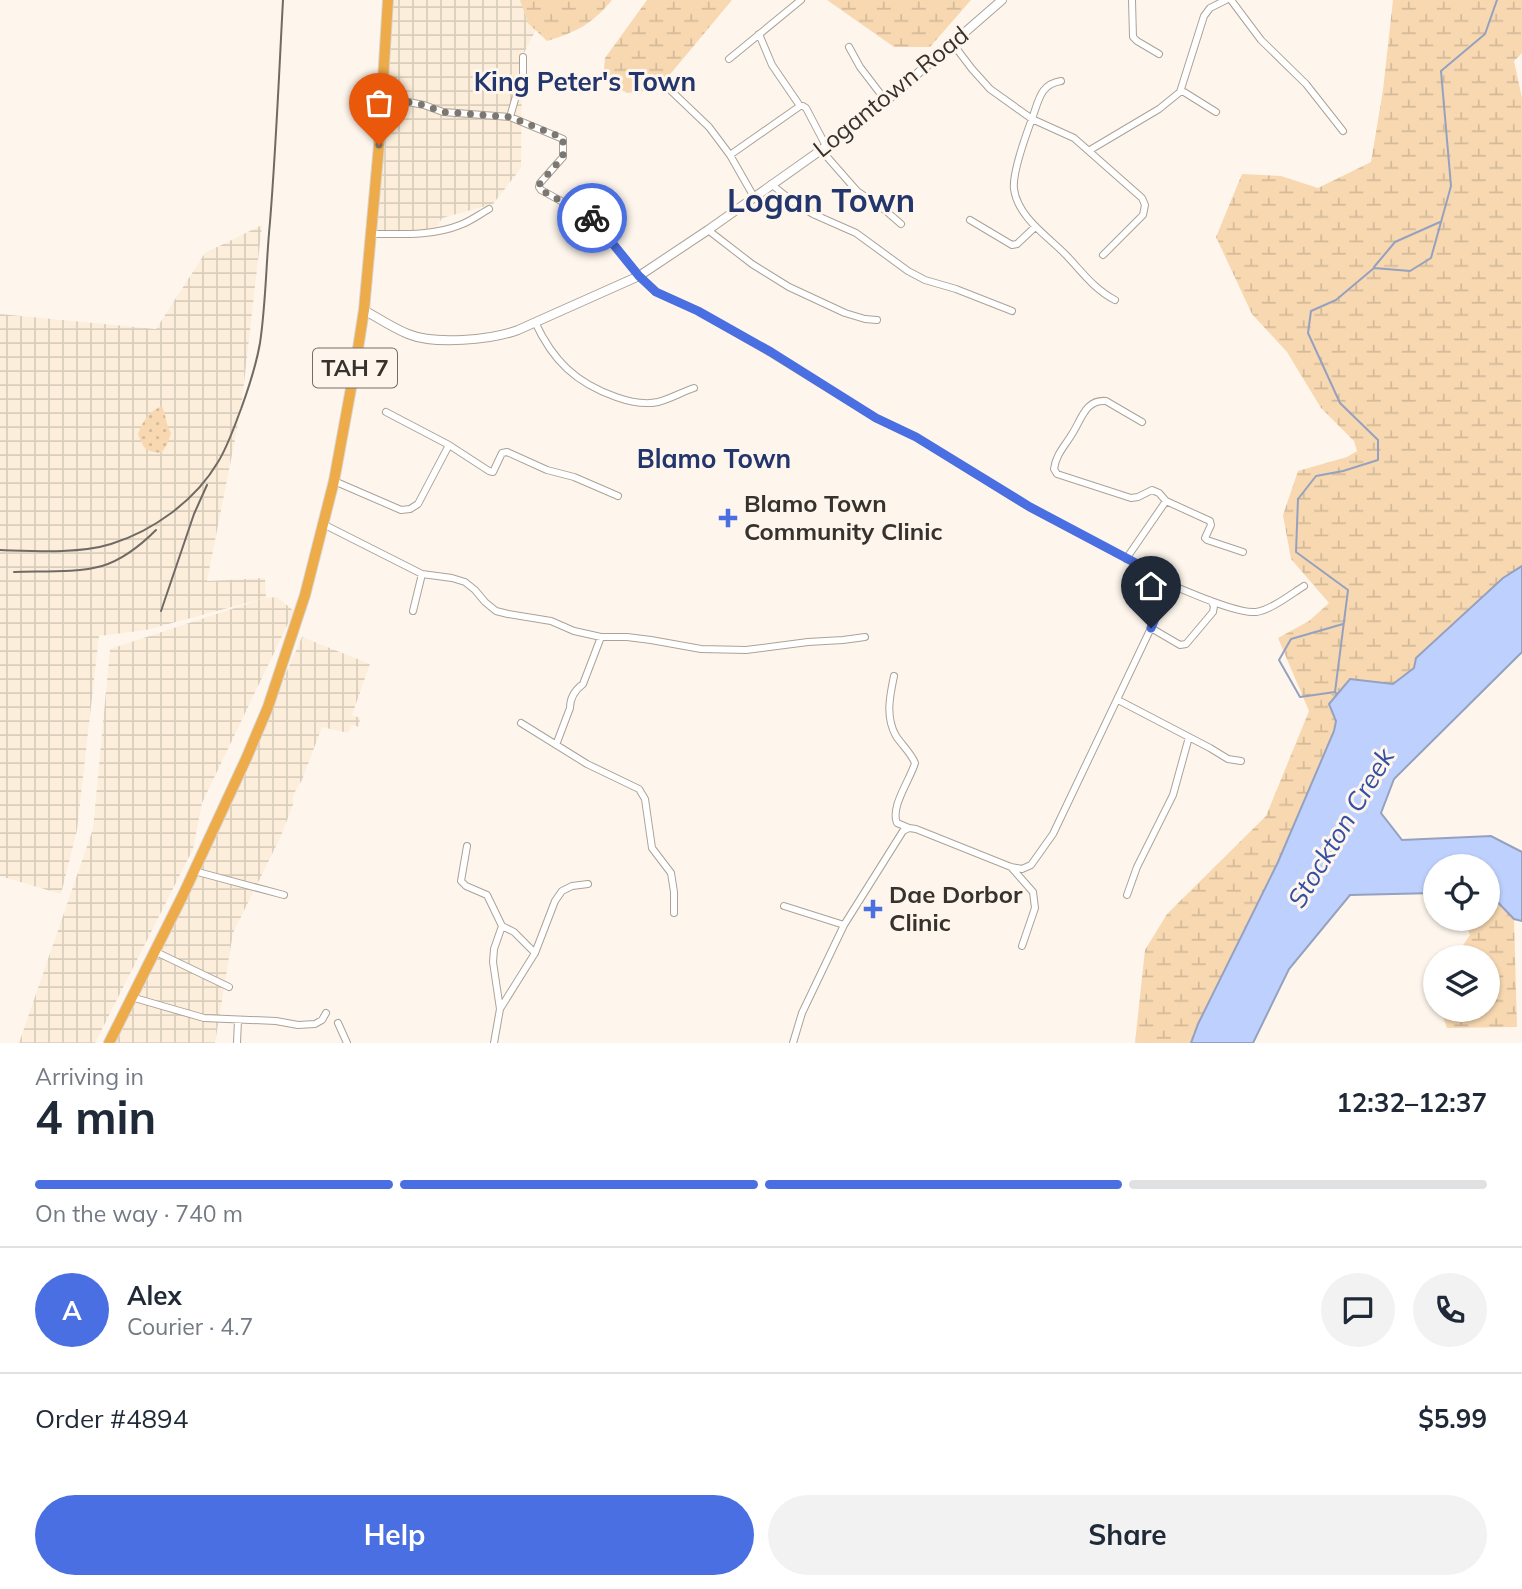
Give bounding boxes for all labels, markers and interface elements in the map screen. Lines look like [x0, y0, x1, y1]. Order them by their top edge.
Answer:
street label: Logantown Road [807, 19, 974, 163]
district label: King Peter's Town [474, 65, 696, 98]
pin [349, 73, 409, 145]
icon: bag [360, 84, 398, 122]
district label: Logan Town [727, 180, 915, 220]
courier [557, 183, 627, 253]
icon: bike [573, 199, 611, 237]
road number: TAH 7 [313, 348, 397, 388]
district label: Blamo Town [637, 442, 791, 475]
place label: Blamo Town Community Clinic [744, 488, 943, 546]
marker: Blamo Town Community Clinic [718, 508, 738, 528]
pin [1121, 556, 1181, 628]
icon: home [1132, 567, 1170, 605]
water label: Stockton Creek [1280, 741, 1402, 914]
map controls [1423, 854, 1500, 1022]
button: locate [1423, 854, 1500, 931]
place label: Dae Dorbor Clinic [889, 879, 1023, 937]
marker: Dae Dorbor Clinic [863, 899, 883, 919]
button: layers [1423, 945, 1500, 1022]
text: Arriving in [35, 1062, 144, 1091]
text: 12:32–12:37 [1336, 1086, 1487, 1119]
text: 4 min [35, 1088, 156, 1146]
text: On the way · 740 m [35, 1199, 243, 1228]
button: chat [1321, 1273, 1395, 1347]
button: phone [1413, 1273, 1487, 1347]
text: Alex [127, 1279, 182, 1312]
text: A [62, 1294, 82, 1327]
text: Courier · 4.7 [127, 1312, 253, 1341]
text: Order #4894 [35, 1402, 188, 1435]
text: $5.99 [1418, 1402, 1487, 1435]
button: Help [35, 1495, 754, 1575]
button: Share [768, 1495, 1487, 1575]

